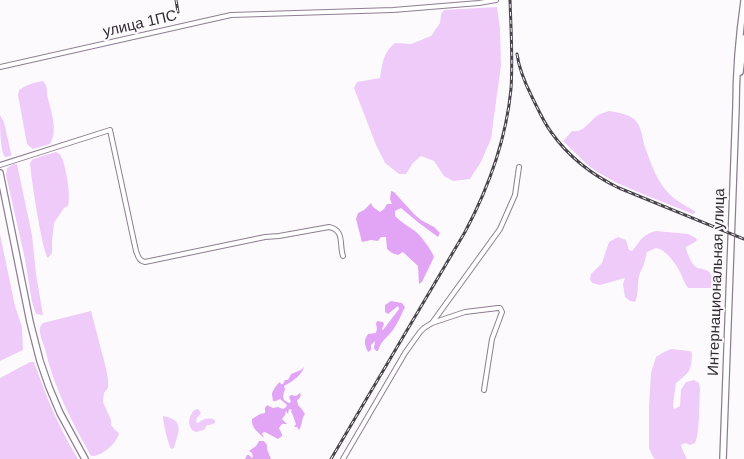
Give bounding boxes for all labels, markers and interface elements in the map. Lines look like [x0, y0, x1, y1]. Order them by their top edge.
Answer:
street label: улица 1ПС [101, 7, 179, 41]
street label: Интернациональная улица [705, 188, 729, 376]

